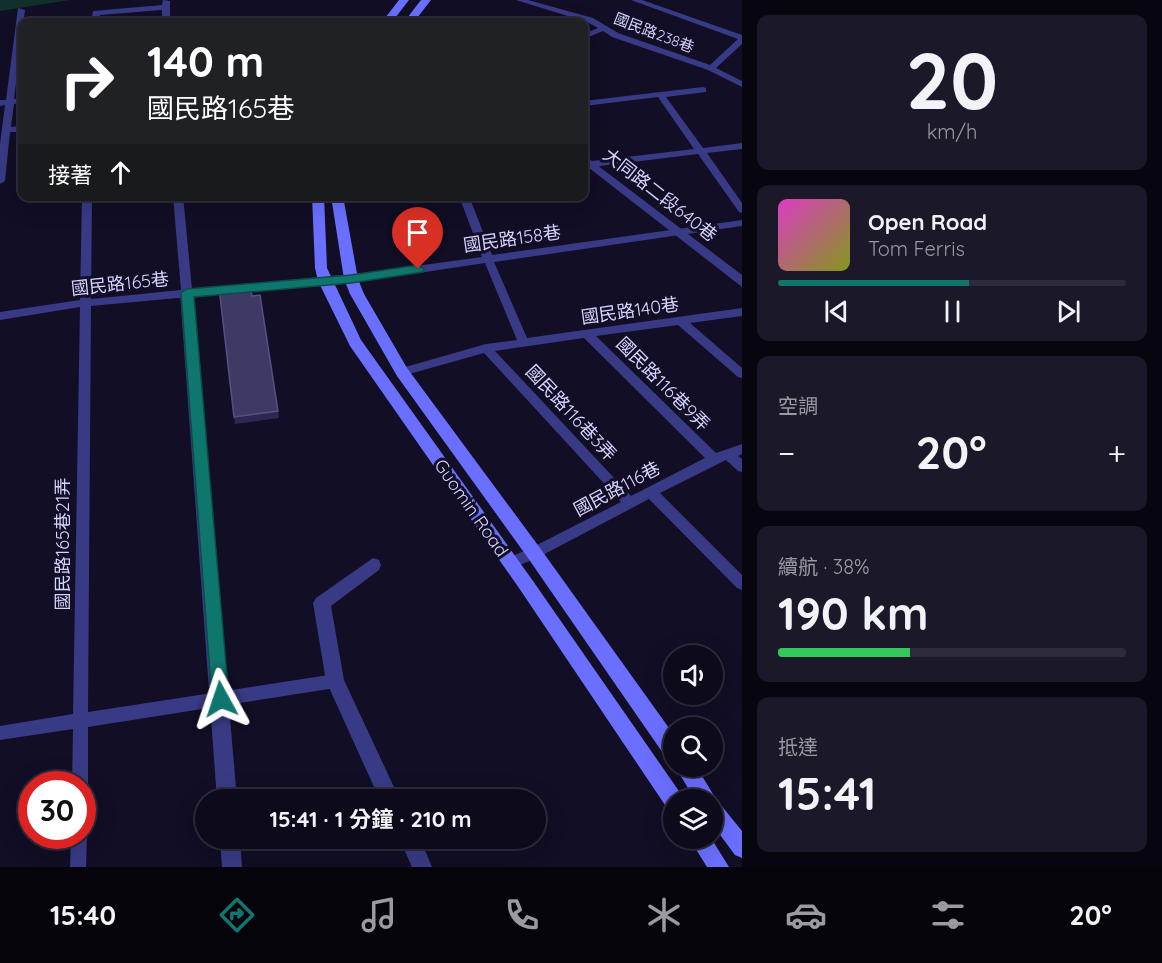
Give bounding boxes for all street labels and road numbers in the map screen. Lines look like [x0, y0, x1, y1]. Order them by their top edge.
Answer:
street label: 國民路238巷 [611, 9, 697, 57]
street label: 大同路二段640巷 [599, 143, 722, 246]
street label: 國民路158巷 [462, 220, 562, 257]
street label: 國民路165巷 [70, 267, 170, 300]
street label: 國民路140巷 [580, 292, 680, 329]
street label: 國民路116巷9弄 [612, 332, 715, 435]
street label: 國民路116巷3弄 [521, 360, 622, 465]
street label: Guomin Road [429, 454, 513, 561]
street label: 國民路116巷 [569, 456, 664, 521]
street label: 國民路165巷21弄 [51, 478, 74, 610]

